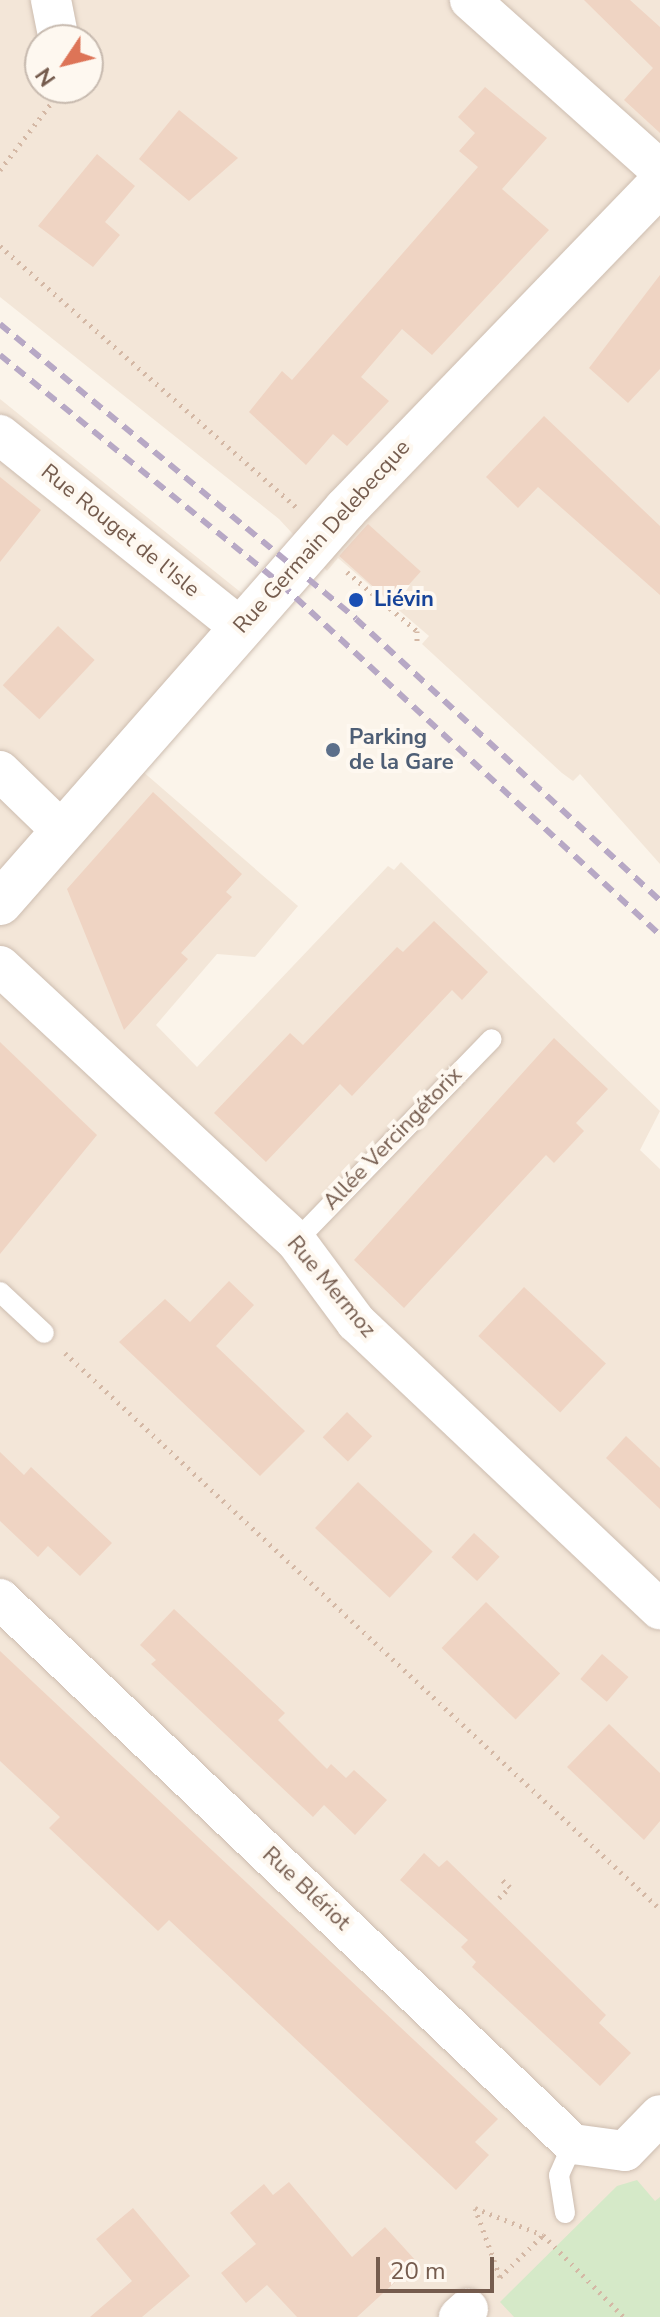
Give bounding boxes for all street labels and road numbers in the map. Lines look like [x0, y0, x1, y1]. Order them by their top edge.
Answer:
street label: Rue Germain Delebecque [228, 435, 416, 639]
street label: Rue Rouget de l'Isle [35, 459, 205, 603]
street label: Allée Vercingétorix [318, 1062, 468, 1216]
street label: Rue Mermoz [281, 1231, 381, 1343]
street label: Rue Blériot [257, 1842, 355, 1936]

